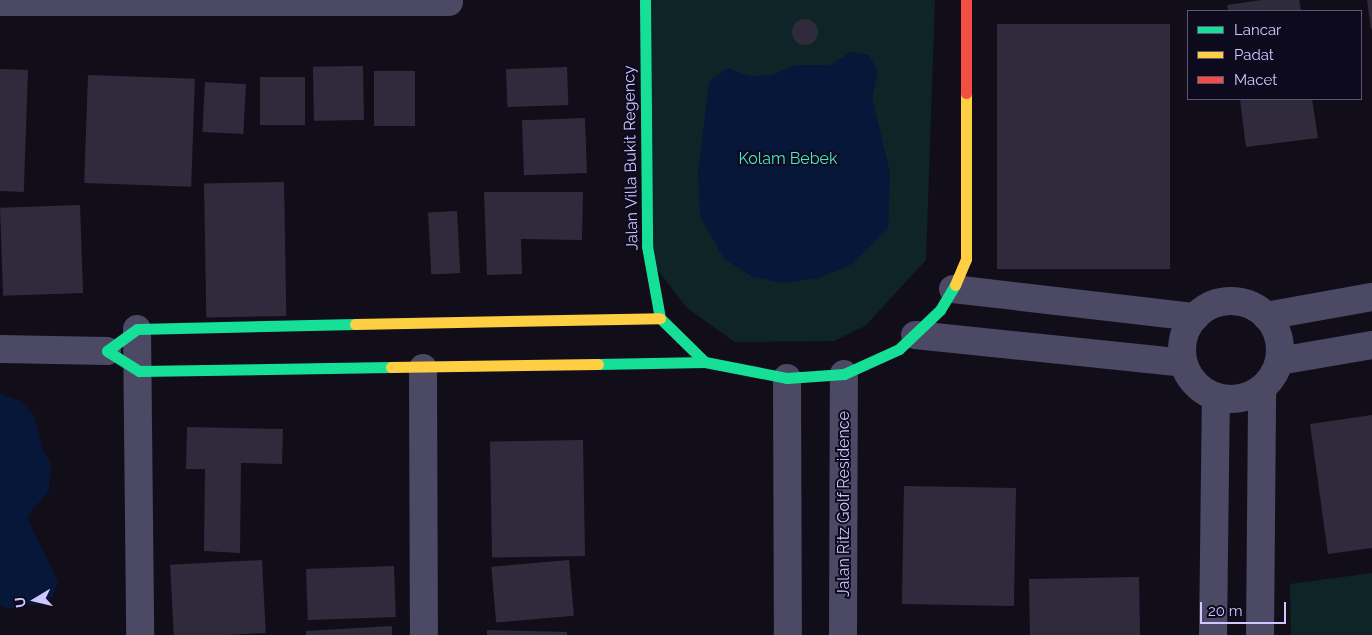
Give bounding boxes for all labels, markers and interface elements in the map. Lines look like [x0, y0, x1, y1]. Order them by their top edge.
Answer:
legend [1187, 10, 1362, 100]
text: Lancar [1234, 21, 1281, 39]
text: Padat [1234, 46, 1274, 64]
street label: Jalan Villa Bukit Regency [620, 65, 642, 251]
text: Macet [1234, 71, 1277, 89]
park label: Kolam Bebek [739, 149, 837, 169]
street label: Jalan Ritz Golf Residence [834, 411, 854, 597]
north arrow [10, 575, 60, 625]
scale bar [1202, 592, 1288, 624]
text: U [11, 596, 29, 609]
text: 20 m [1208, 602, 1243, 620]

